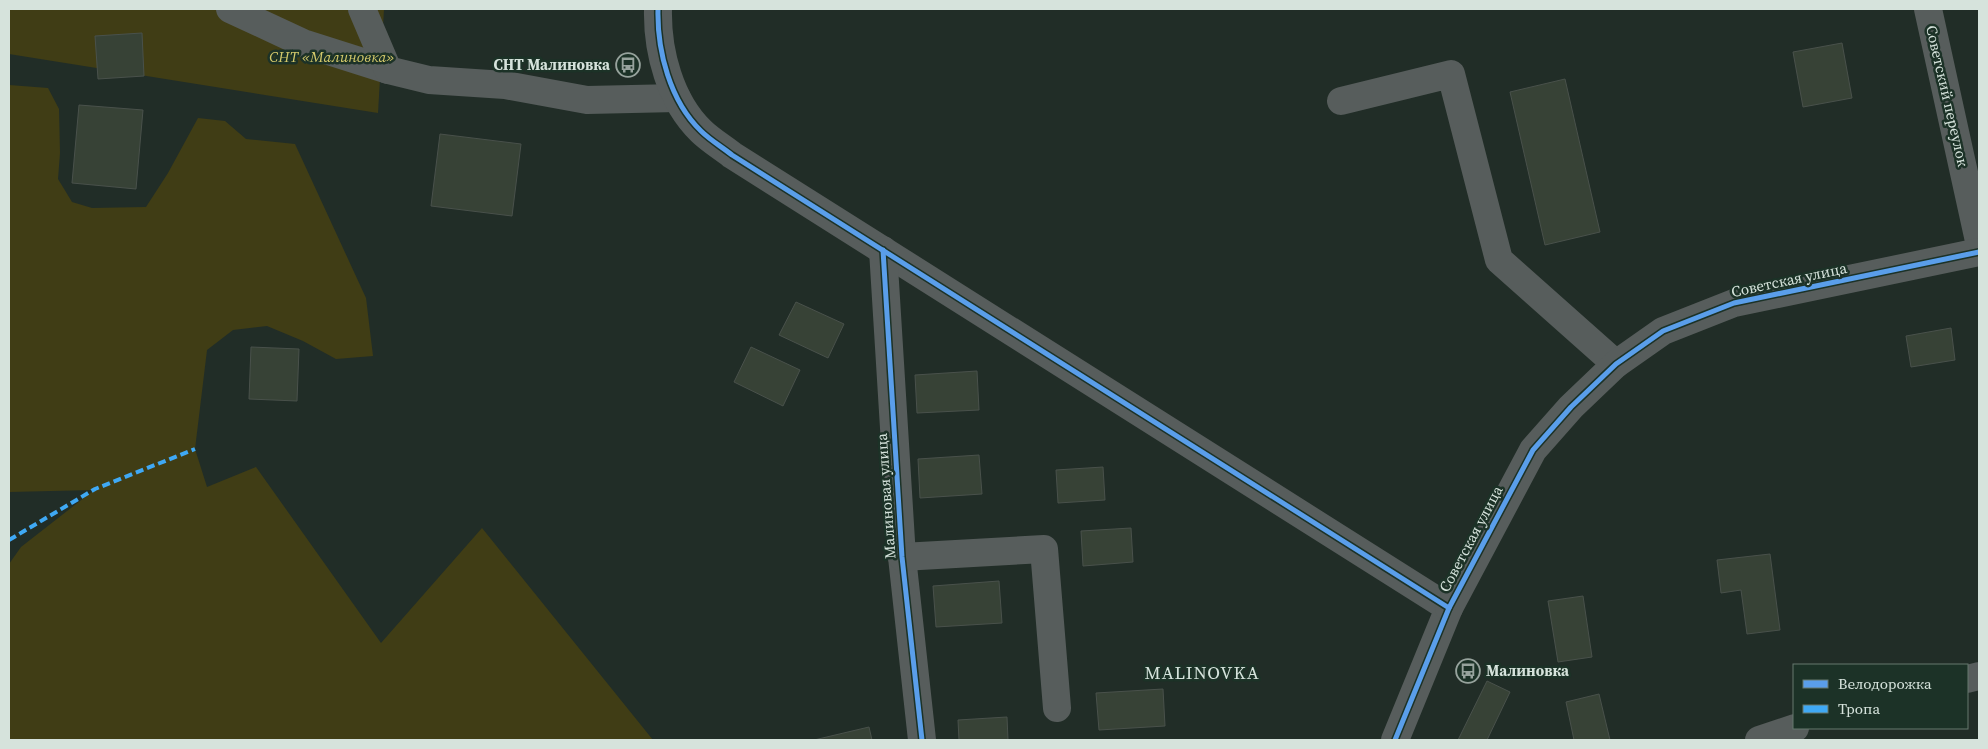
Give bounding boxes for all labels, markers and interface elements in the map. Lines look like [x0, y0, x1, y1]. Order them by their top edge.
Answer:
street label: Советский переулок [1921, 23, 1974, 169]
park label: СНТ «Малиновка» [269, 46, 395, 67]
bus stop icon: СНТ Малиновка [615, 52, 641, 78]
place label: СНТ Малиновка [493, 54, 611, 75]
street label: Советская улица [1729, 257, 1849, 302]
street label: Малиновая улица [871, 432, 900, 560]
street label: Советская улица [1434, 482, 1508, 596]
bus stop icon: Малиновка [1455, 658, 1481, 684]
district label: MALINOVKA [1144, 660, 1260, 685]
place label: Малиновка [1486, 660, 1570, 681]
legend [1793, 664, 1968, 729]
text: Велодорожка [1838, 673, 1932, 694]
text: Тропа [1838, 698, 1880, 719]

